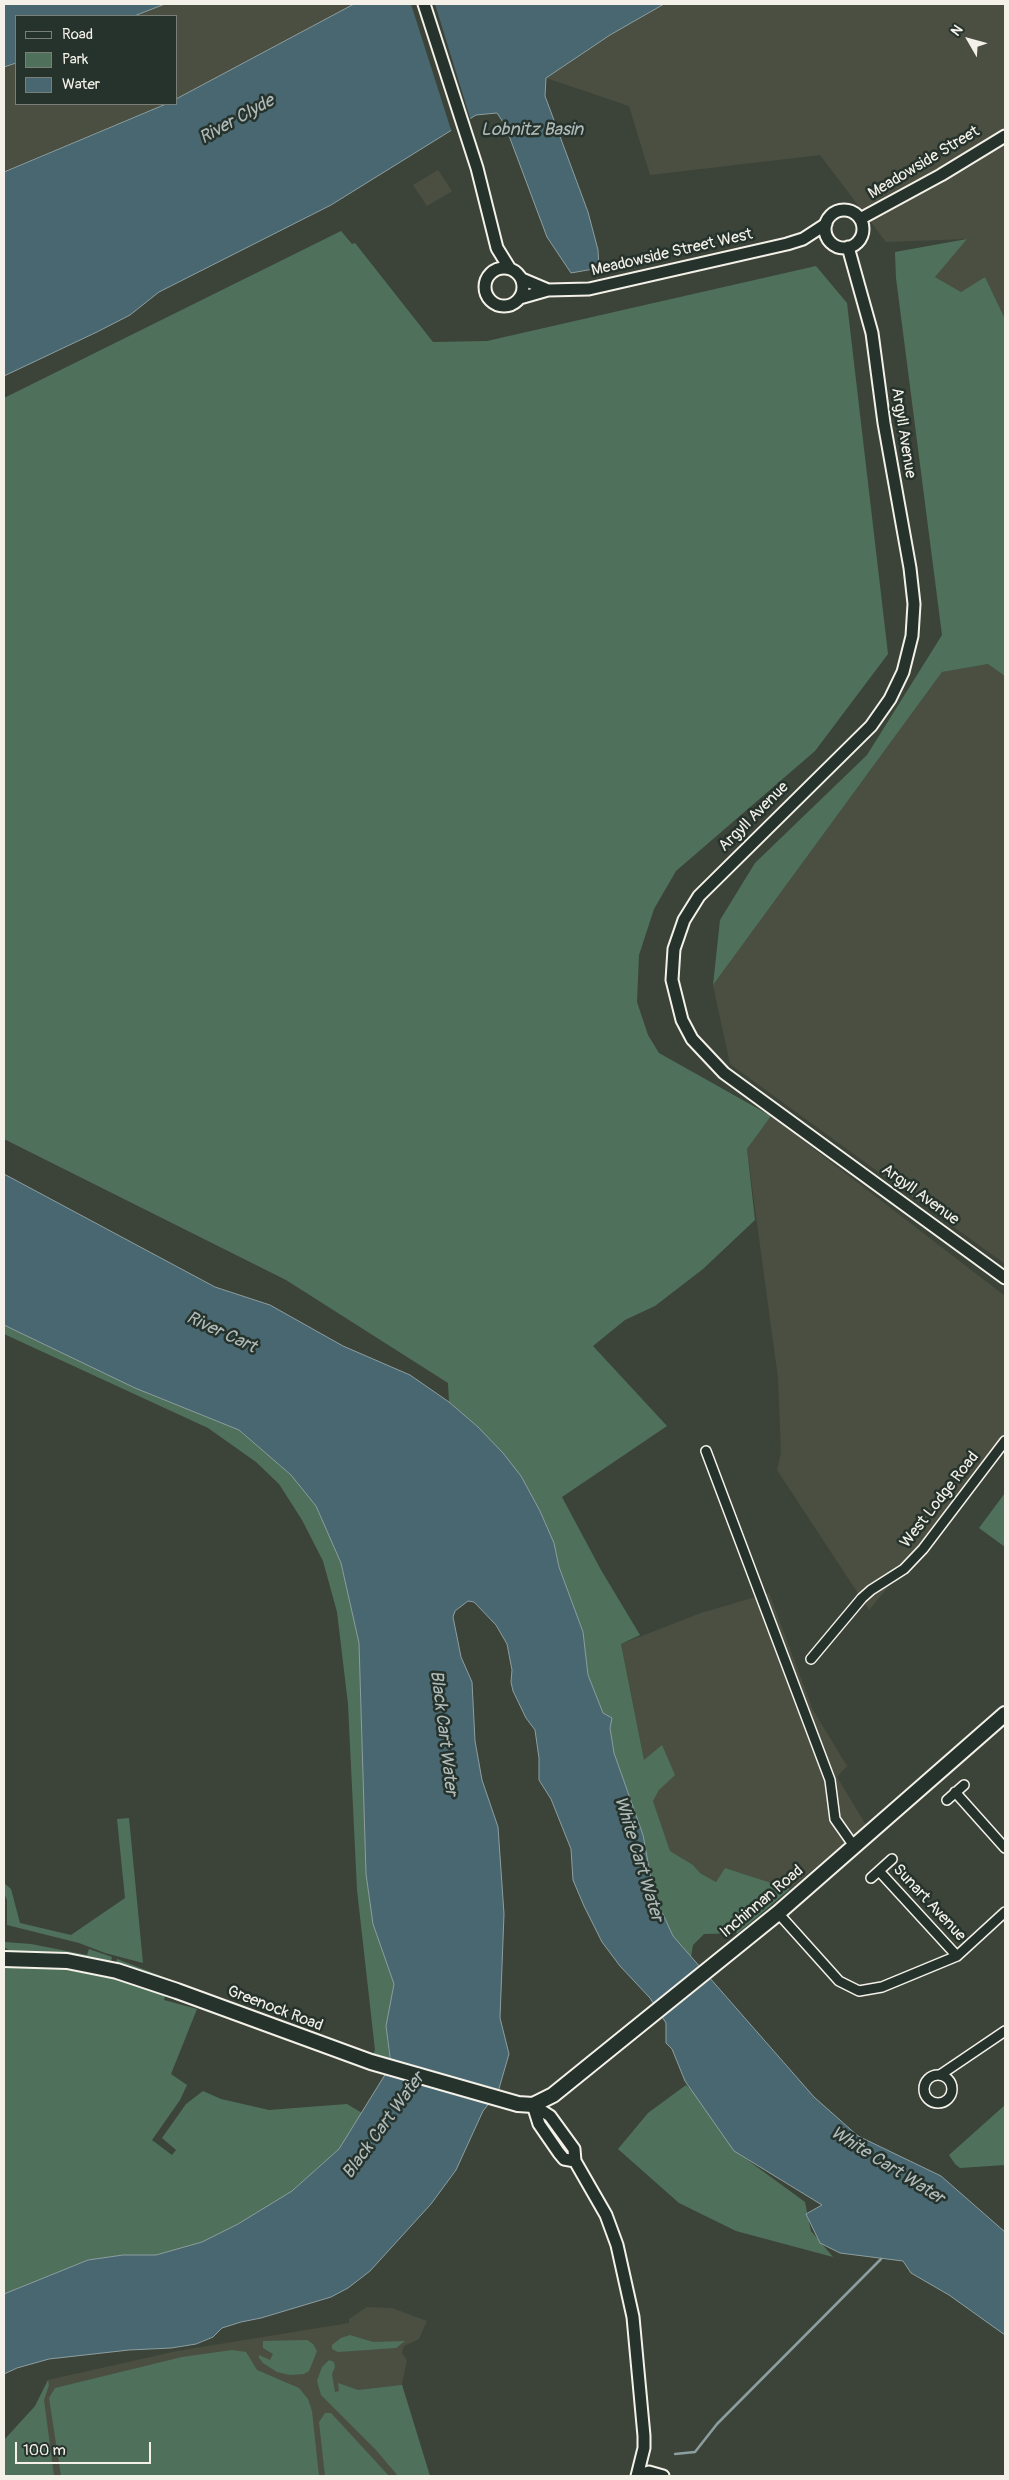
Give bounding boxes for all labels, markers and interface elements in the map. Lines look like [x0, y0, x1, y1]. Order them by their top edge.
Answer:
legend [15, 15, 178, 105]
north arrow [944, 15, 994, 65]
text: N [947, 21, 966, 39]
text: Road [62, 25, 93, 44]
text: Park [62, 50, 88, 69]
text: Water [62, 75, 100, 94]
water label: River Clyde [196, 91, 278, 149]
water label: Lobnitz Basin [481, 119, 583, 141]
street label: Meadowside Street [865, 122, 983, 204]
street label: Meadowside Street West [589, 225, 755, 281]
street label: Argyll Avenue [886, 386, 920, 480]
street label: Argyll Avenue [715, 778, 793, 856]
street label: Argyll Avenue [877, 1160, 963, 1230]
water label: River Cart [183, 1307, 259, 1359]
street label: West Lodge Road [897, 1448, 983, 1552]
water label: Black Cart Water [425, 1669, 461, 1797]
water label: White Cart Water [609, 1794, 667, 1924]
street label: Sunart Avenue [888, 1860, 970, 1946]
street label: Inchinnan Road [716, 1862, 808, 1942]
street label: Greenock Road [224, 1982, 326, 2036]
water label: Black Cart Water [338, 2069, 430, 2183]
water label: White Cart Water [826, 2122, 948, 2210]
scale bar [18, 2432, 154, 2464]
text: 100 m [23, 2441, 66, 2460]

